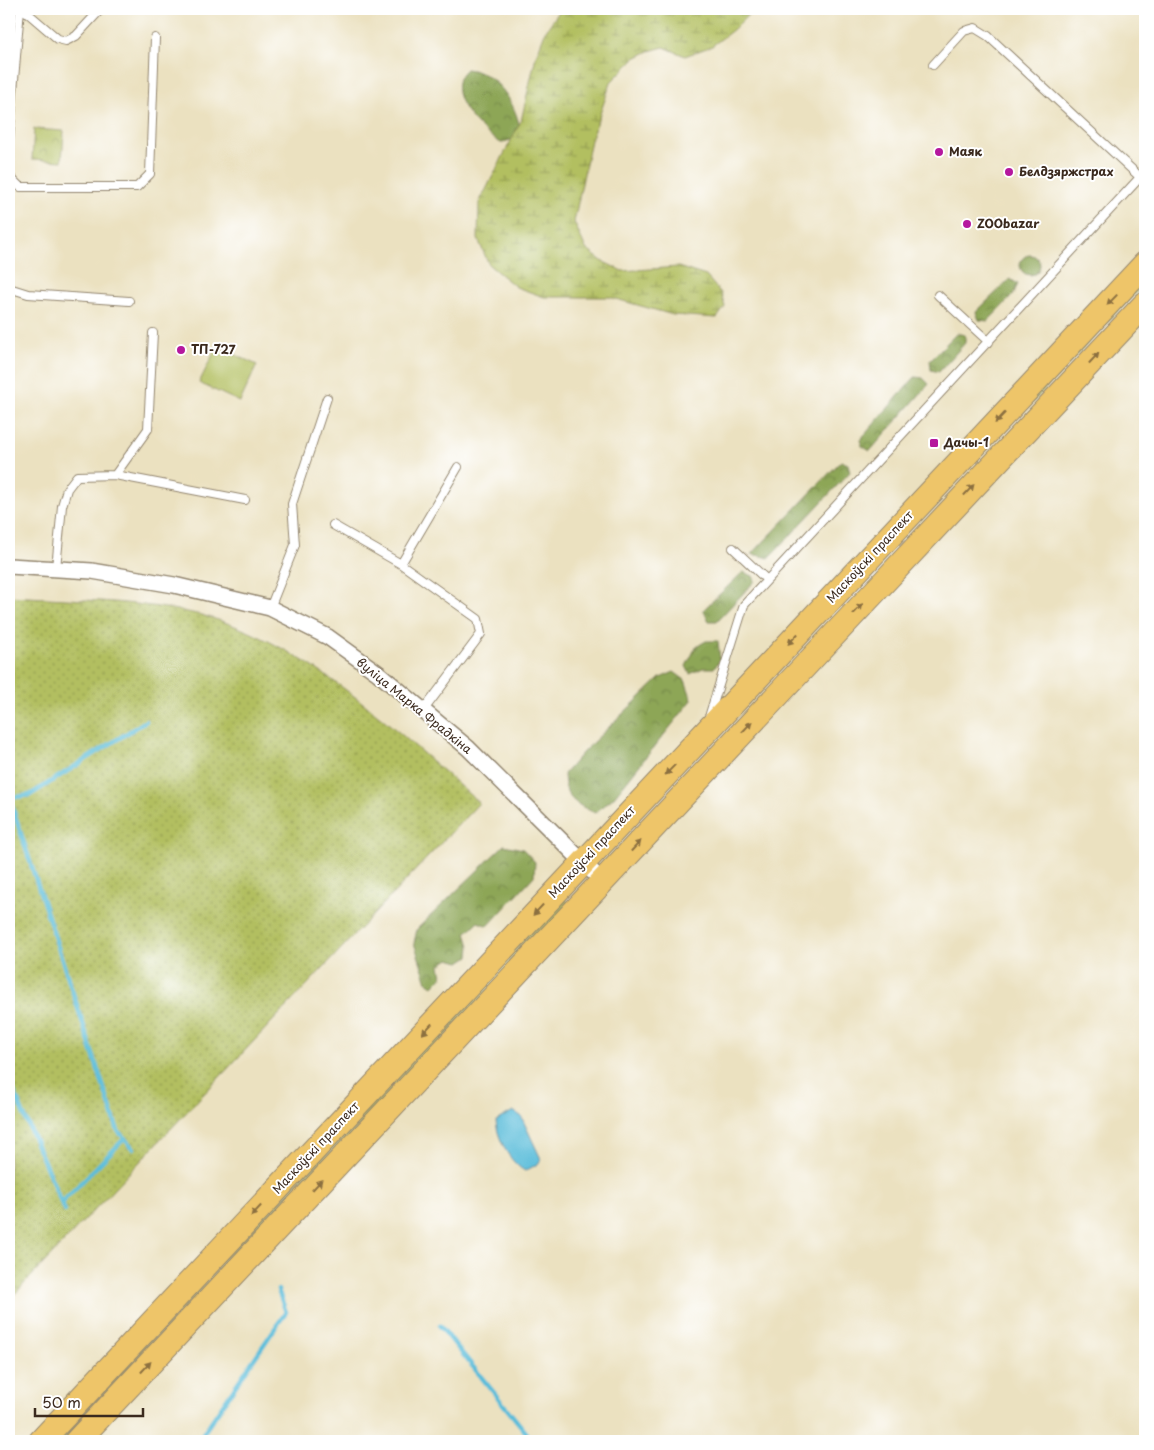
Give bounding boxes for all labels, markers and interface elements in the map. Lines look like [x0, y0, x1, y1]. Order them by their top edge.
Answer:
place label: Маяк [949, 142, 983, 160]
marker: Маяк [933, 146, 945, 158]
place label: Белдзяржстрах [1019, 162, 1114, 180]
marker: Белдзяржстрах [1003, 166, 1015, 178]
place label: ZOObazar [977, 214, 1040, 232]
marker: ZOObazar [961, 218, 973, 230]
one-way arrow [1106, 293, 1118, 305]
place label: ТП-727 [191, 340, 236, 358]
marker: ТП-727 [175, 344, 187, 356]
one-way arrow [1088, 353, 1100, 365]
one-way arrow [994, 411, 1006, 423]
place label: Дачы-1 [943, 433, 989, 451]
marker: Дачы-1 [928, 437, 940, 449]
one-way arrow [964, 484, 975, 497]
street label: Маскоўскі праспект [822, 506, 917, 606]
one-way arrow [852, 603, 864, 615]
one-way arrow [787, 632, 799, 644]
street label: вуліца Марка Фрадкіна [353, 653, 477, 758]
one-way arrow [741, 722, 753, 734]
one-way arrow [664, 763, 676, 775]
street label: Маскоўскі праспект [544, 801, 639, 901]
one-way arrow [630, 840, 642, 852]
one-way arrow [532, 904, 544, 916]
one-way arrow [421, 1022, 433, 1034]
street label: Маскоўскі праспект [268, 1097, 363, 1197]
one-way arrow [311, 1180, 323, 1192]
one-way arrow [250, 1205, 262, 1217]
one-way arrow [140, 1362, 152, 1374]
scale bar [35, 1385, 142, 1417]
text: 50 m [42, 1390, 81, 1413]

